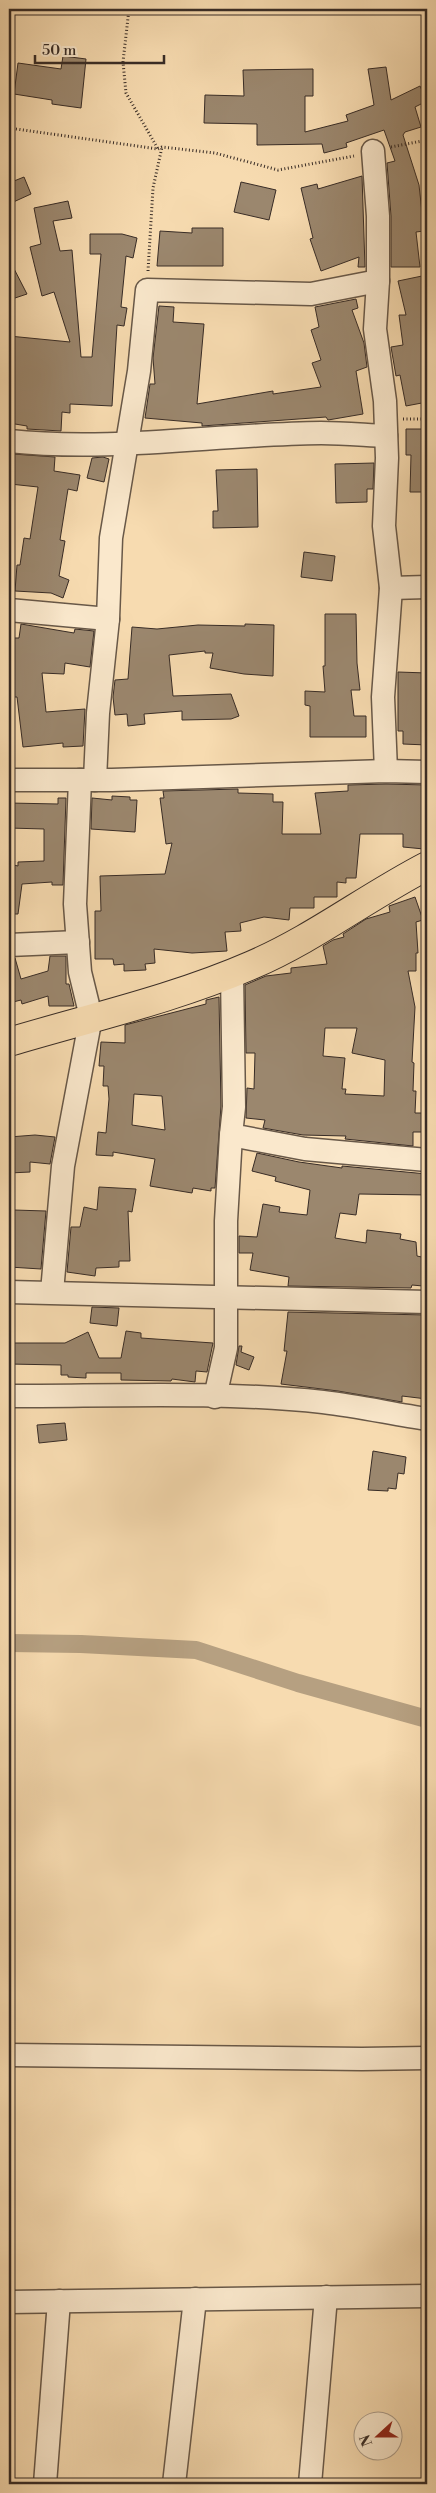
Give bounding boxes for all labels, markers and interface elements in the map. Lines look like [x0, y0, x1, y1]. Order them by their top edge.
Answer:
scale bar [35, 32, 164, 64]
text: 50 m [42, 41, 76, 60]
north arrow [354, 2410, 404, 2460]
text: N [356, 2432, 377, 2449]

